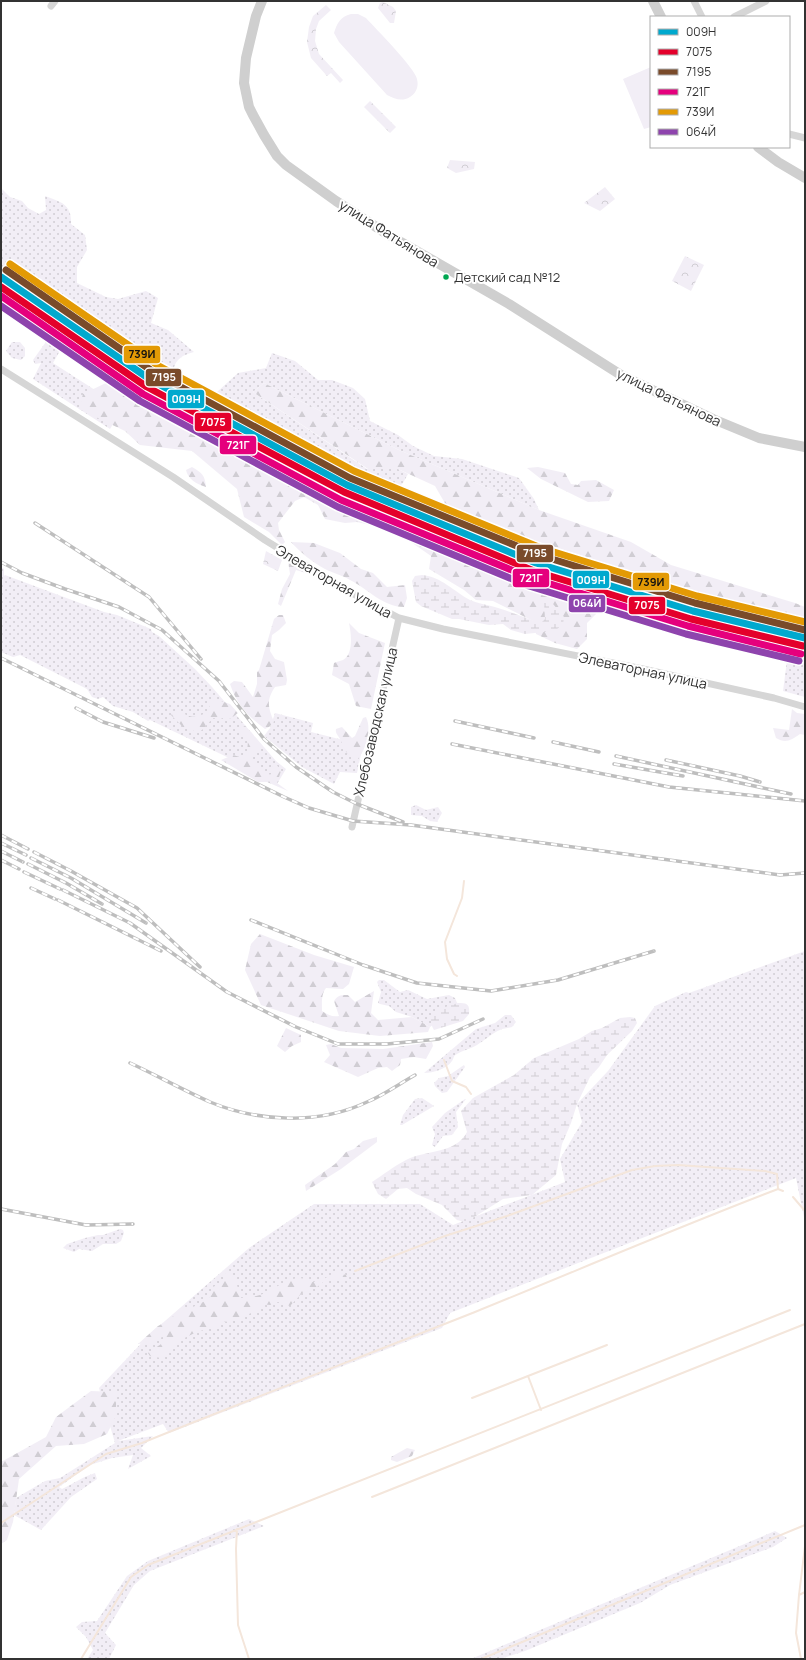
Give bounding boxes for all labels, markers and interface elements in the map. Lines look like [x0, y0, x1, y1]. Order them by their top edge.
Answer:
legend [650, 16, 790, 148]
text: 009Н [686, 23, 716, 40]
text: 7075 [686, 43, 712, 60]
text: 7195 [686, 63, 711, 80]
text: 721Г [686, 83, 711, 100]
text: 739И [686, 103, 714, 120]
text: 064Й [686, 123, 716, 140]
street label: улица Фатьянова [336, 195, 442, 271]
place label: Детский сад №12 [454, 268, 560, 286]
marker: Детский сад №12 [441, 272, 451, 282]
line badge: 739И [123, 345, 161, 364]
text: 739И [129, 346, 156, 361]
street label: улица Фатьянова [614, 363, 724, 431]
line badge: 7195 [145, 368, 182, 387]
text: 7195 [152, 369, 176, 384]
line badge: 009Н [167, 389, 205, 409]
text: 009Н [171, 391, 201, 406]
line badge: 7075 [194, 412, 232, 432]
text: 7075 [200, 414, 226, 429]
line badge: 721Г [219, 435, 257, 455]
text: 721Г [226, 437, 250, 452]
street label: Элеваторная улица [273, 540, 395, 622]
line badge: 7195 [516, 544, 554, 563]
text: 7195 [523, 545, 547, 560]
line badge: 721Г [512, 568, 550, 588]
text: 721Г [519, 570, 543, 585]
line badge: 009Н [572, 570, 610, 589]
text: 009Н [576, 572, 606, 587]
line badge: 739И [632, 572, 670, 591]
text: 739И [638, 574, 665, 589]
line badge: 064Й [568, 594, 606, 613]
text: 064Й [573, 595, 601, 610]
line badge: 7075 [628, 596, 666, 615]
text: 7075 [634, 597, 660, 612]
street label: Хлебозаводская улица [349, 646, 401, 798]
street label: Элеваторная улица [577, 647, 709, 693]

